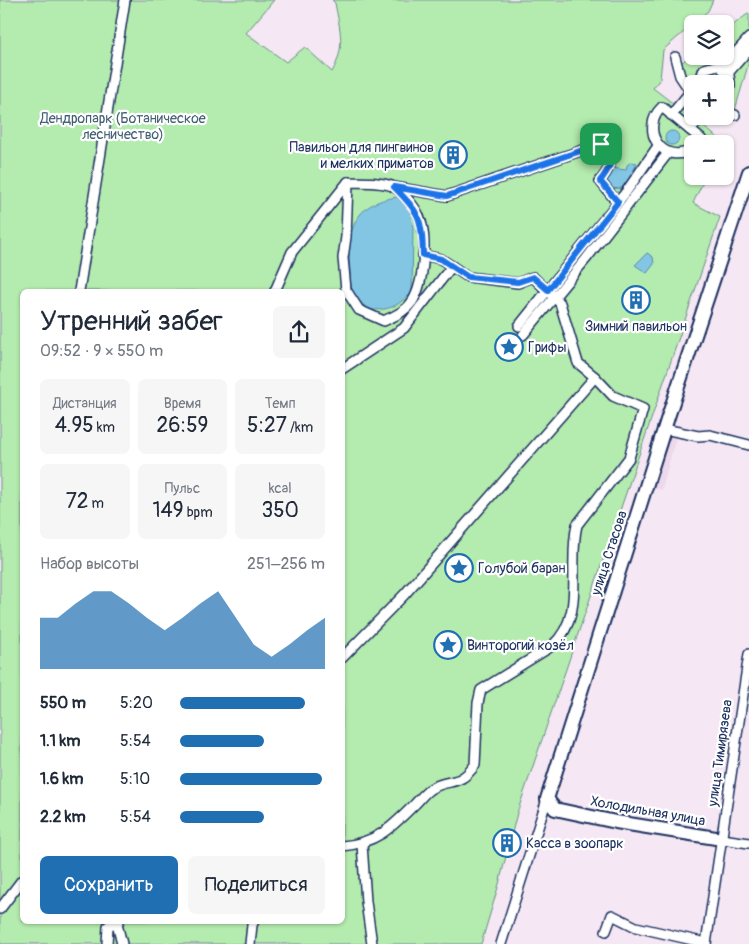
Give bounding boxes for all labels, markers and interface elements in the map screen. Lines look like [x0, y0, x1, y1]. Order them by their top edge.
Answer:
map controls [684, 15, 734, 185]
button: layers [684, 15, 734, 65]
button: + [684, 75, 734, 125]
park label: Дендропарк (Ботаническое лесничество) [39, 110, 206, 143]
pin [580, 123, 622, 165]
icon: arrive [587, 130, 615, 158]
button: − [684, 135, 734, 185]
place label: Павильон для пингвинов и мелких приматов [290, 139, 434, 172]
building icon: Павильон для пингвинов и мелких приматов [438, 140, 468, 170]
building icon: Зимний павильон [621, 285, 651, 315]
text: Утренний забег [40, 304, 223, 339]
button: share [273, 306, 325, 358]
place label: Зимний павильон [585, 318, 687, 335]
place icon: Грифы [494, 332, 524, 362]
place label: Грифы [528, 339, 566, 356]
text: 09:52 · 9 × 550 m [40, 341, 163, 361]
text: Дистанция [53, 395, 117, 412]
text: Время [164, 395, 201, 412]
text: Темп [265, 395, 296, 412]
text: 4.95 [55, 412, 94, 439]
text: 26:59 [157, 412, 208, 439]
text: 5:27 [247, 412, 287, 439]
text: km [94, 419, 115, 436]
text: /km [287, 419, 313, 436]
text: Пульс [165, 480, 200, 497]
text: kcal [269, 480, 292, 497]
text: 72 [66, 488, 89, 515]
text: m [89, 495, 104, 512]
text: 149 [152, 497, 184, 524]
text: 350 [261, 497, 299, 524]
text: bpm [184, 504, 213, 521]
street label: улица Стасова [587, 508, 631, 598]
place icon: Голубой баран [444, 553, 474, 583]
text: Набор высоты [40, 554, 139, 574]
text: 251–256 m [247, 554, 325, 574]
place label: Голубой баран [478, 560, 566, 577]
place icon: Винторогий козёл [433, 630, 463, 660]
place label: Винторогий козёл [467, 637, 574, 654]
text: 550 m [40, 693, 86, 713]
text: 5:20 [120, 693, 153, 713]
street label: улица Тимирязева [704, 699, 736, 808]
text: 1.1 km [40, 731, 80, 751]
text: 5:54 [120, 731, 151, 751]
text: 1.6 km [40, 769, 83, 789]
text: 5:10 [120, 769, 150, 789]
street label: Холодильная улица [589, 793, 707, 829]
text: 2.2 km [40, 807, 86, 827]
text: 5:54 [120, 807, 151, 827]
building icon: Касса в зоопарк [492, 828, 522, 858]
place label: Касса в зоопарк [526, 835, 624, 852]
button: Сохранить [40, 856, 178, 914]
button: Поделиться [188, 856, 325, 914]

